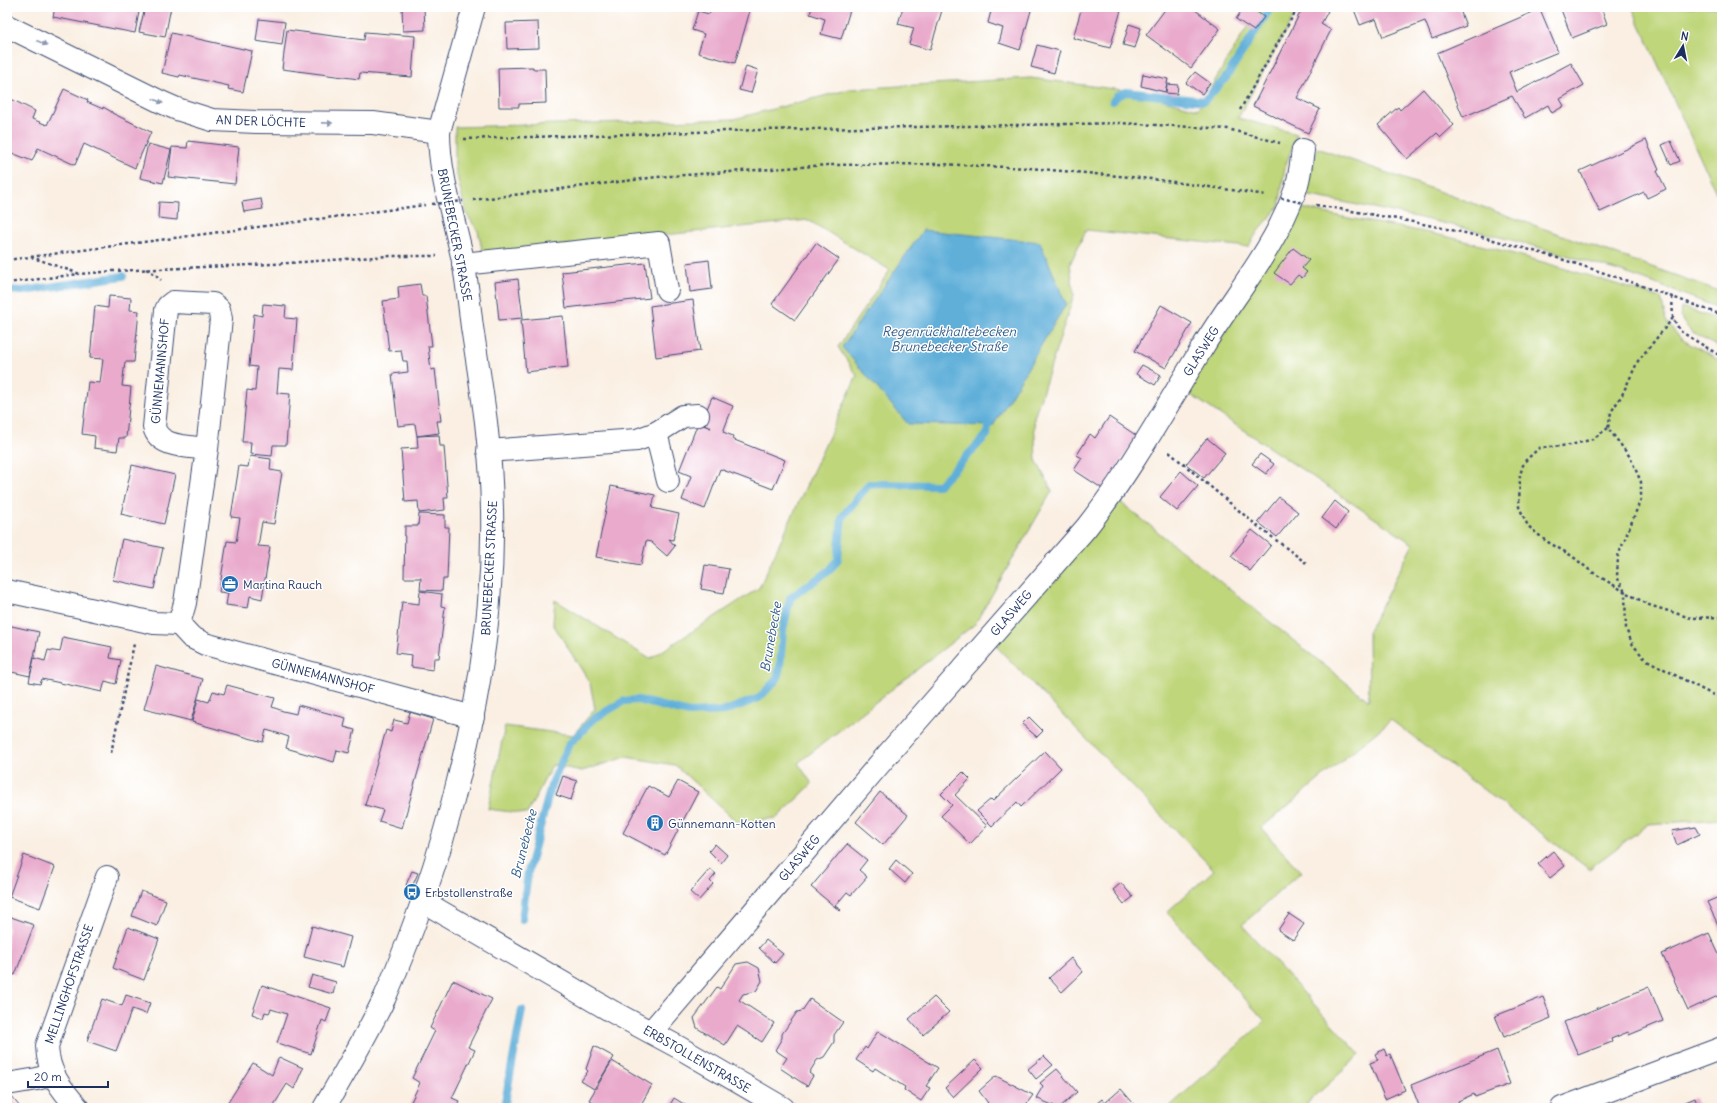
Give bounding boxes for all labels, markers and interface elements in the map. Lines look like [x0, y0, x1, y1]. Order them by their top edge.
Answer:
north arrow [1663, 26, 1703, 66]
text: N [1680, 29, 1690, 44]
one-way arrow [36, 40, 48, 46]
one-way arrow [153, 98, 164, 104]
street label: AN DER LÖCHTE [216, 112, 306, 130]
one-way arrow [321, 119, 333, 126]
street label: BRUNEBECKER STRASSE [435, 167, 475, 303]
street label: GÜNNEMANNSHOF [148, 317, 172, 424]
water label: Regenrückhaltebecken Brunebecker Straße [882, 323, 1016, 355]
street label: GLASWEG [1180, 323, 1222, 379]
street label: BRUNEBECKER STRASSE [478, 500, 500, 636]
office icon: Martina Rauch [220, 574, 240, 594]
place label: Martina Rauch [243, 577, 322, 592]
street label: GLASWEG [987, 587, 1035, 639]
water label: Brunebecke [757, 600, 786, 673]
street label: GÜNNEMANNSHOF [270, 655, 376, 697]
water label: Brunebecke [507, 807, 541, 880]
building icon: Günnemann-Kotten [645, 813, 665, 833]
place label: Günnemann-Kotten [668, 816, 776, 831]
street label: GLASWEG [775, 831, 823, 884]
bus stop icon: Erbstollenstraße [402, 882, 422, 902]
place label: Erbstollenstraße [425, 885, 513, 900]
street label: MELLINGHOFSTRASSE [41, 922, 97, 1046]
street label: ERBSTOLLENSTRASSE [641, 1022, 753, 1096]
scale bar [28, 1063, 108, 1089]
text: 20 m [34, 1069, 62, 1084]

